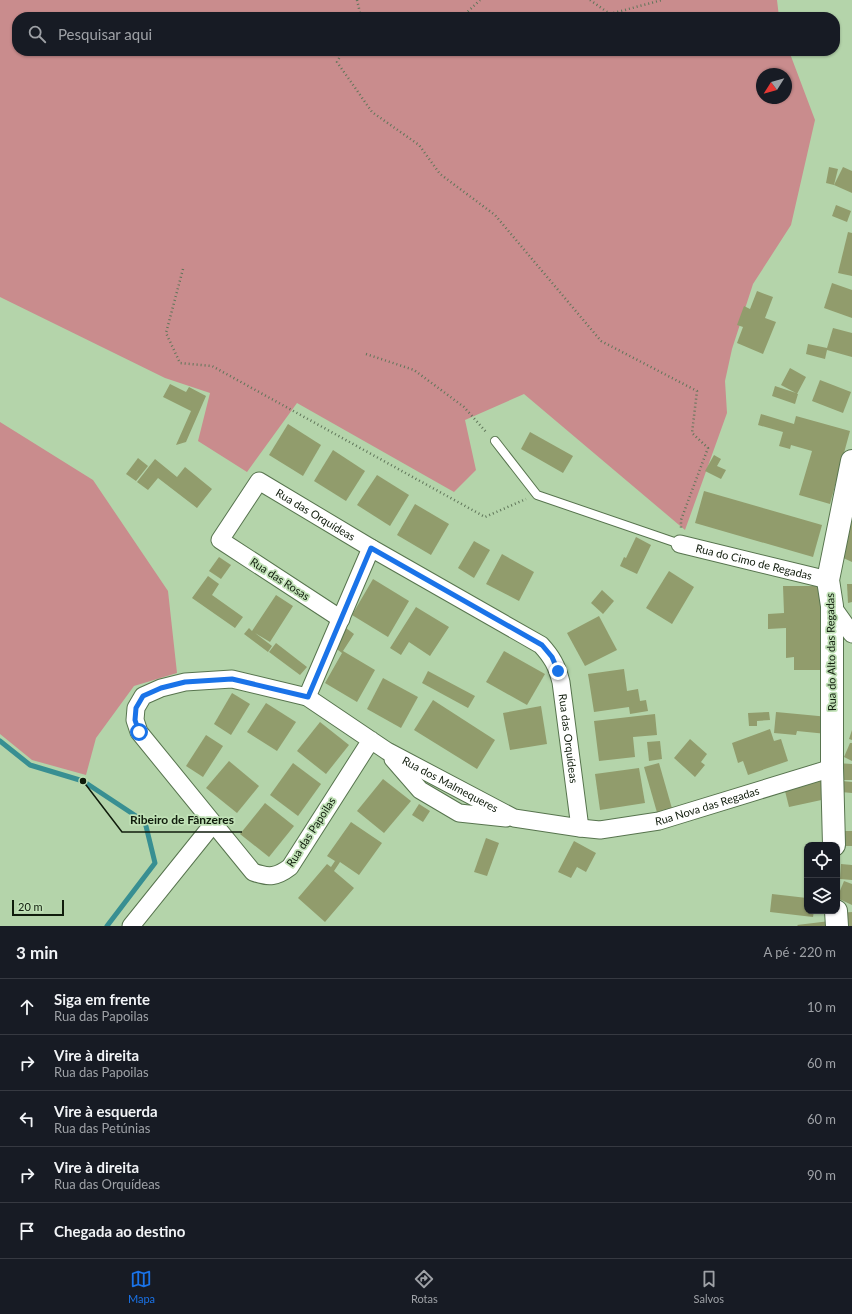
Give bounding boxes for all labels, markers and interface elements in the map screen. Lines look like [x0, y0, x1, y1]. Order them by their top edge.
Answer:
search box [12, 12, 840, 56]
icon: search [26, 23, 48, 45]
text: Pesquisar aqui [58, 25, 152, 43]
north arrow [756, 68, 792, 104]
street label: Rua das Orquídeas [274, 486, 358, 543]
street label: Rua do Cimo de Regadas [694, 541, 814, 582]
street label: Rua das Rosas [248, 555, 313, 603]
street label: Rua do Alto das Regadas [823, 593, 838, 711]
route end [549, 662, 567, 680]
street label: Rua das Orquídeas [557, 693, 581, 784]
route start [130, 723, 148, 741]
street label: Rua dos Malmequeres [400, 753, 501, 815]
street label: Rua Nova das Regadas [654, 784, 761, 828]
street label: Rua das Papoilas [283, 794, 338, 869]
callout: Ribeiro de Fânzeres [122, 808, 242, 832]
text: Ribeiro de Fânzeres [130, 812, 234, 827]
map controls [804, 842, 840, 914]
button: locate [804, 842, 840, 878]
button: layers [804, 878, 840, 914]
scale bar [12, 898, 64, 917]
text: 20 m [18, 900, 43, 913]
text: 3 min [16, 942, 58, 963]
text: A pé · 220 m [763, 944, 836, 960]
text: Siga em frente [54, 990, 150, 1008]
icon: ahead [16, 996, 38, 1018]
text: 10 m [807, 999, 836, 1015]
text: Rua das Papoilas [54, 1008, 149, 1024]
text: Vire à direita [54, 1046, 139, 1064]
icon: right [16, 1052, 38, 1074]
text: 60 m [807, 1055, 836, 1071]
text: Rua das Papoilas [54, 1064, 149, 1080]
text: Vire à esquerda [54, 1102, 158, 1120]
icon: left [16, 1108, 38, 1130]
text: 60 m [807, 1111, 836, 1127]
text: Rua das Petúnias [54, 1120, 150, 1136]
text: Vire à direita [54, 1158, 139, 1176]
icon: right [16, 1164, 38, 1186]
text: 90 m [807, 1167, 836, 1183]
text: Rua das Orquídeas [54, 1176, 160, 1192]
icon: arrive [16, 1220, 38, 1242]
text: Chegada ao destino [54, 1222, 185, 1240]
tab: Mapa [128, 1268, 155, 1305]
tab: Rotas [411, 1268, 438, 1305]
tab: Salvos [694, 1268, 724, 1305]

